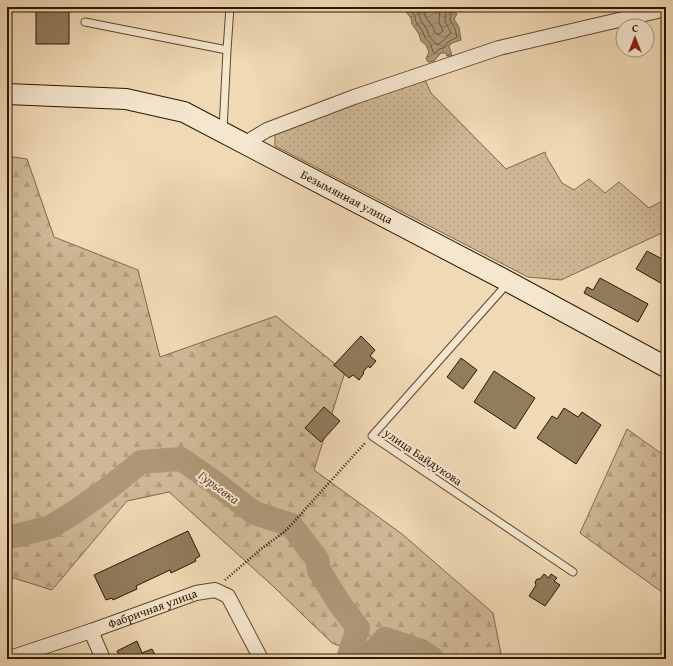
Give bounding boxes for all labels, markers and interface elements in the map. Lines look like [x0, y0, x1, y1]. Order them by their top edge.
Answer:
north arrow [615, 18, 655, 58]
text: С [632, 20, 638, 36]
street label: Безымянная улица [298, 166, 396, 228]
street label: улица Байдукова [380, 423, 466, 489]
water label: Гурьевка [193, 465, 243, 509]
street label: Фабричная улица [105, 584, 200, 632]

